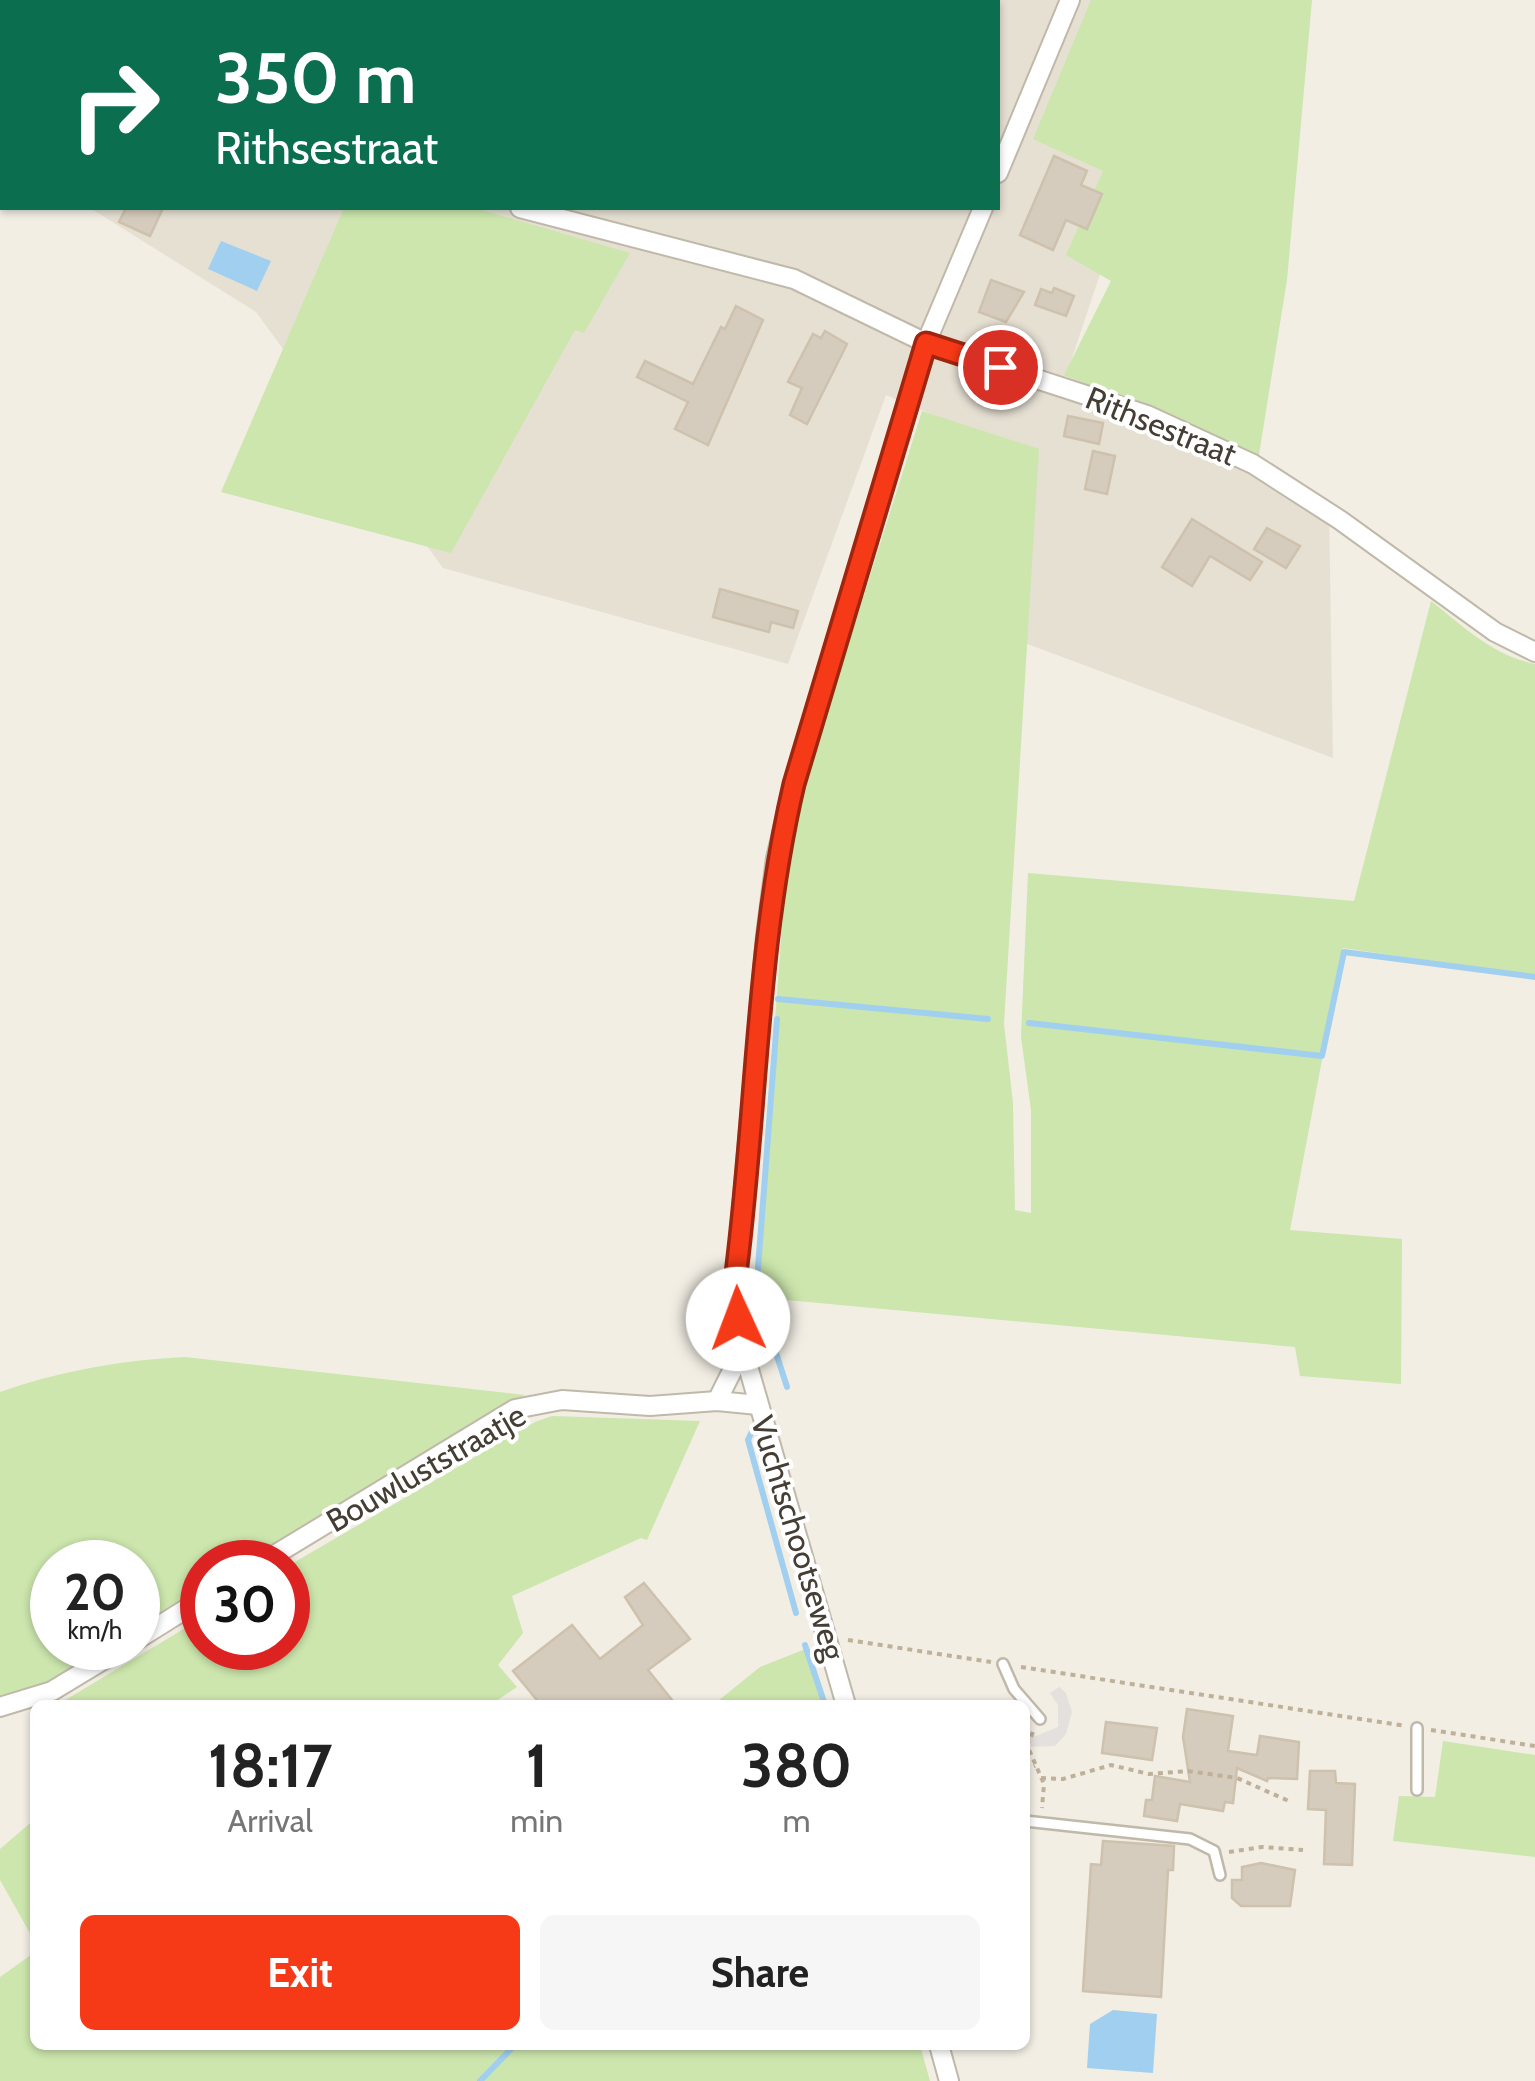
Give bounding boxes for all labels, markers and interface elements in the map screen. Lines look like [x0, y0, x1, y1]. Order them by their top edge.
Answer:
text: 350 m [215, 35, 416, 121]
icon: right [50, 40, 180, 170]
text: Rithsestraat [215, 121, 438, 175]
pin [958, 325, 1043, 410]
icon: arrive [973, 340, 1028, 395]
street label: Rithsestraat [1080, 378, 1242, 473]
position arrow [686, 1267, 790, 1371]
street label: Bouwluststraatje [319, 1395, 532, 1540]
street label: Vuchtschootseweg [743, 1411, 854, 1666]
speed limit sign: 30 [180, 1540, 310, 1670]
text: 20 [64, 1562, 126, 1623]
text: km/h [68, 1615, 122, 1645]
text: 18:17 [208, 1729, 332, 1802]
text: 1 [526, 1729, 548, 1802]
text: 380 [741, 1729, 852, 1802]
text: Arrival [228, 1801, 313, 1840]
text: min [510, 1801, 563, 1840]
text: m [783, 1801, 811, 1840]
button: Exit [80, 1915, 520, 2030]
button: Share [540, 1915, 980, 2030]

